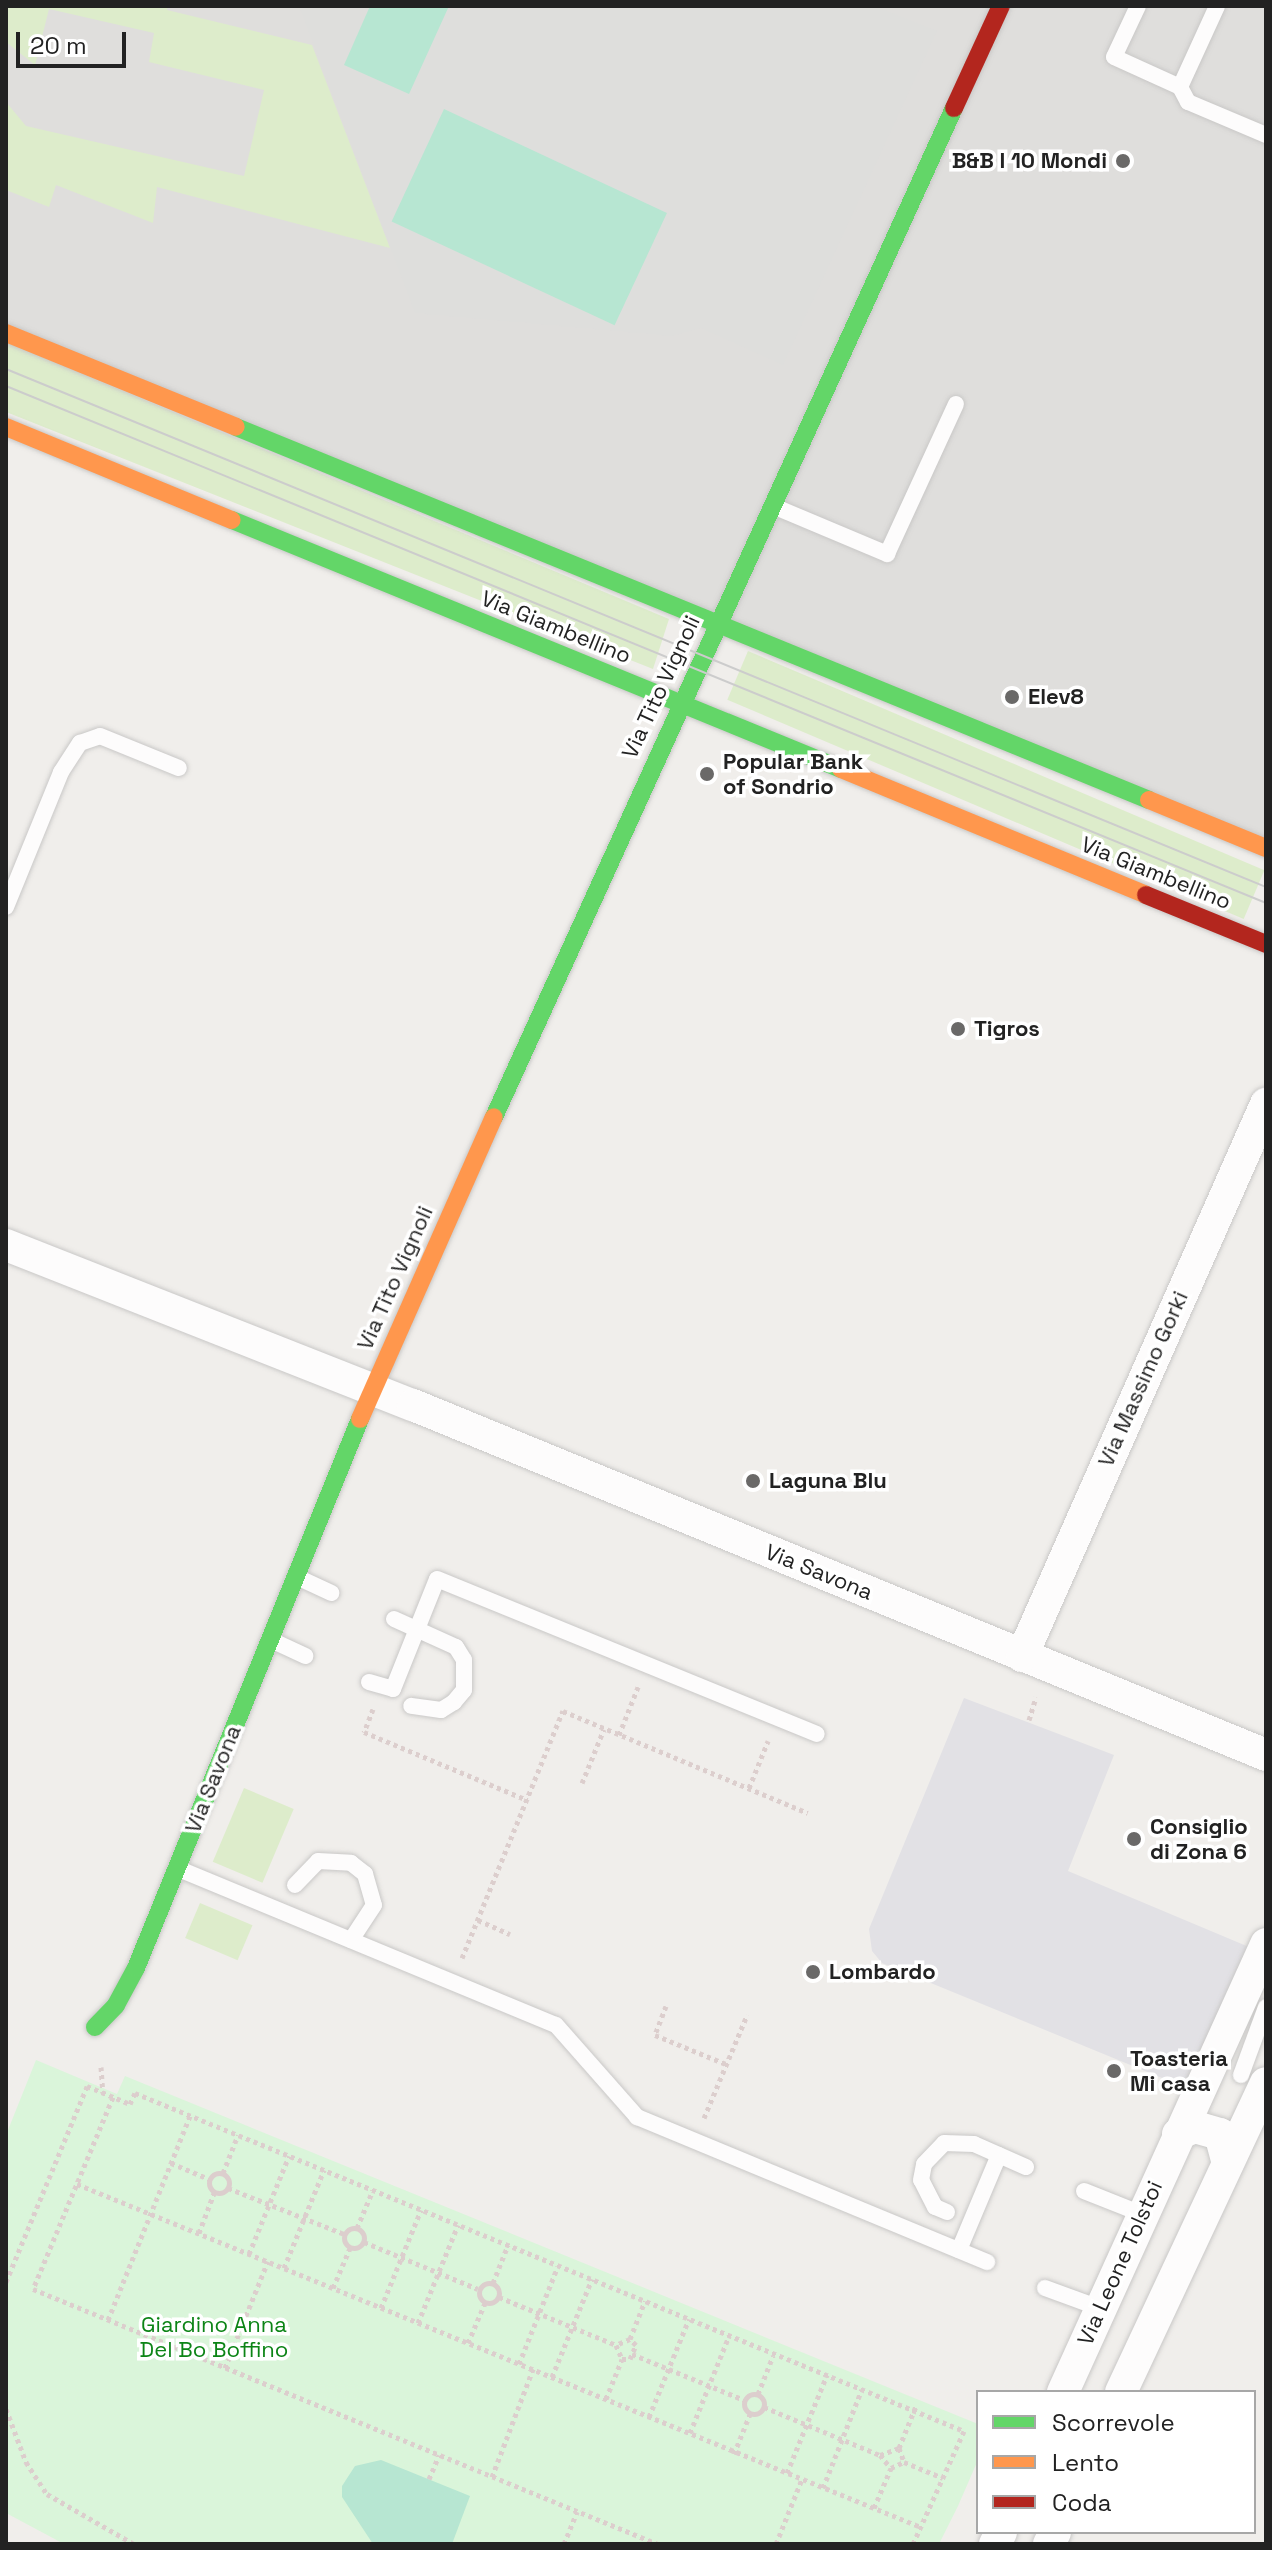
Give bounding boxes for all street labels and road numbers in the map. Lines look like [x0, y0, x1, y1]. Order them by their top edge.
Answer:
street label: Via Giambellino [477, 585, 635, 669]
street label: Via Tito Vignoli [616, 611, 706, 763]
street label: Via Giambellino [1077, 831, 1235, 915]
street label: Via Tito Vignoli [351, 1202, 439, 1354]
street label: Via Massimo Gorki [1092, 1287, 1194, 1471]
street label: Via Savona [761, 1538, 877, 1606]
street label: Via Savona [179, 1721, 247, 1837]
street label: Via Leone Tolstoi [1072, 2176, 1168, 2350]

